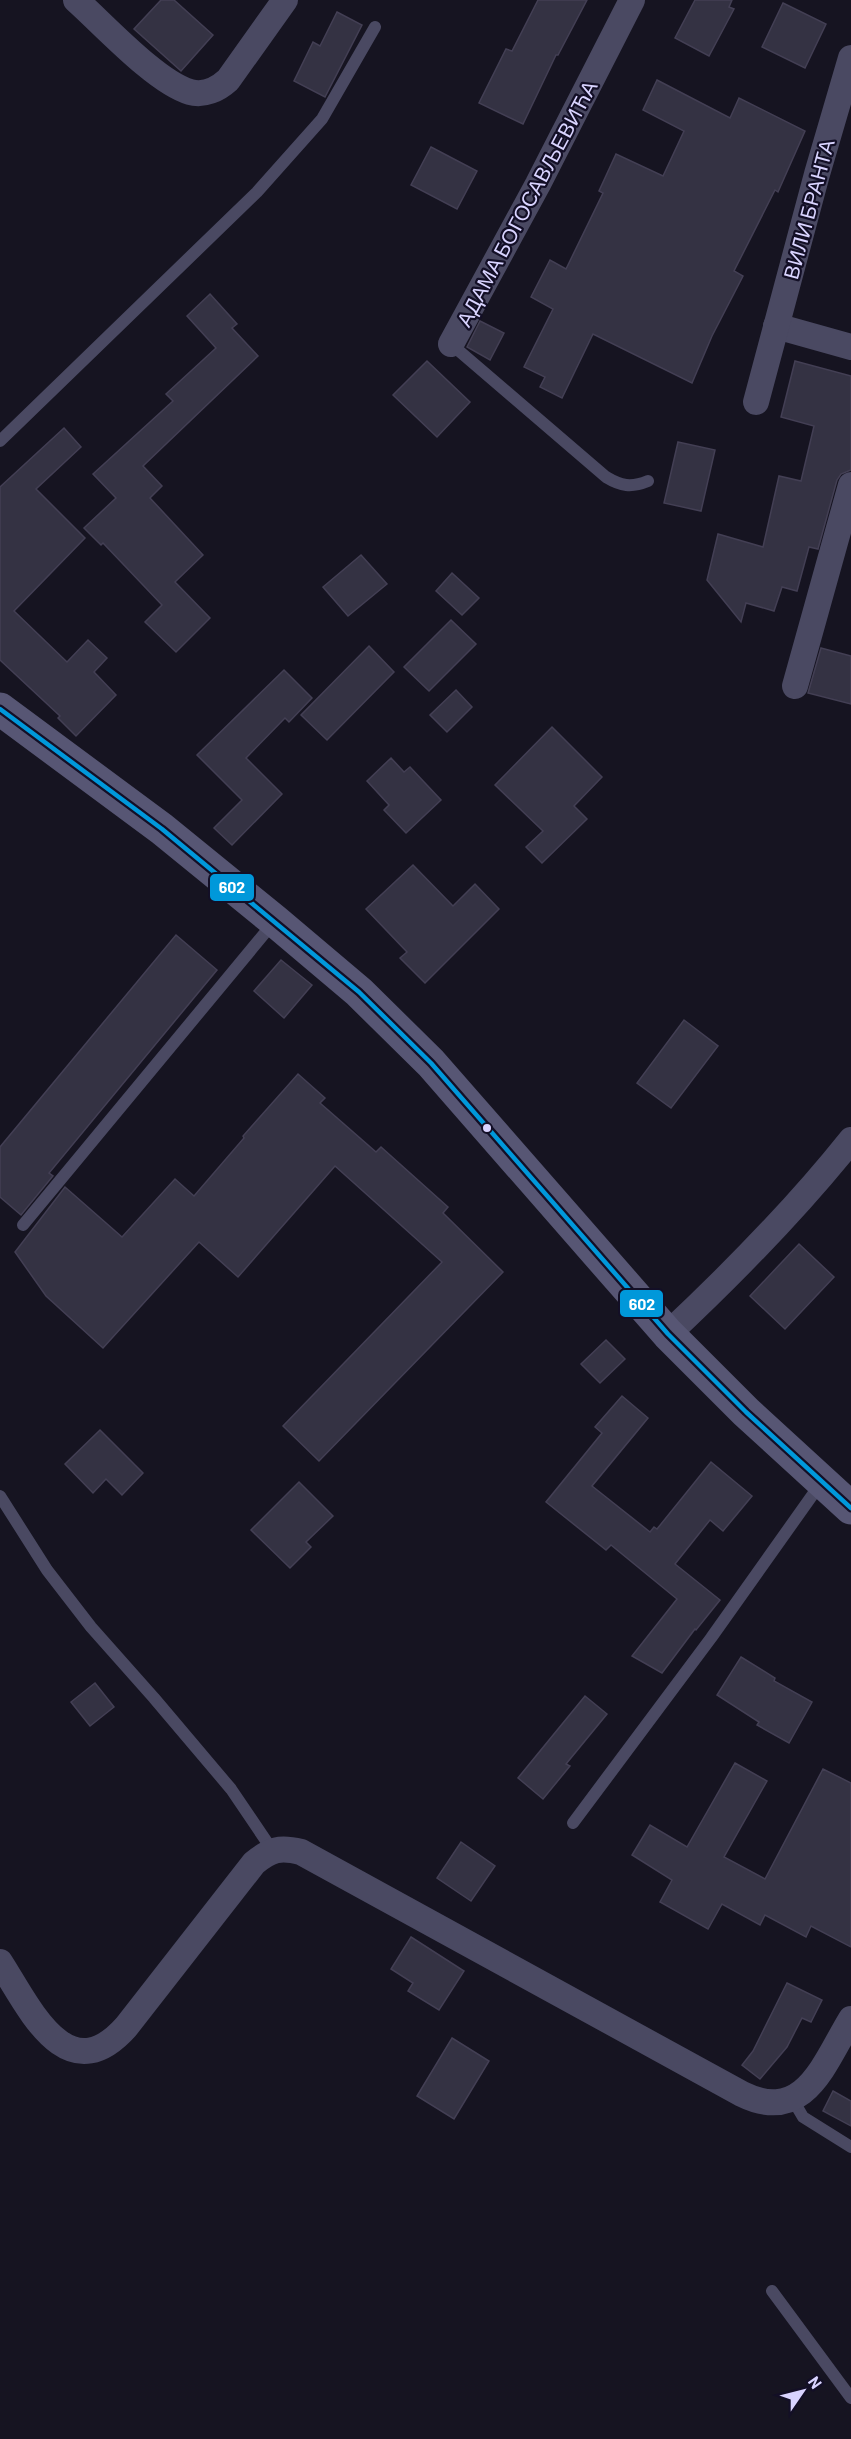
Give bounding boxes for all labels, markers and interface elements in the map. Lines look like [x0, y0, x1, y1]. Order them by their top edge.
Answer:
street label: АДАМА БОГОСАВЉЕВИЋА [450, 76, 602, 330]
street label: ВИЛИ БРАНТА [777, 136, 839, 282]
line badge: 602 [209, 873, 255, 902]
text: 602 [219, 877, 245, 896]
unlabelled marker [481, 1122, 493, 1134]
line badge: 602 [619, 1289, 664, 1318]
text: 602 [629, 1294, 655, 1313]
north arrow [773, 2361, 833, 2421]
text: N [805, 2372, 827, 2392]

